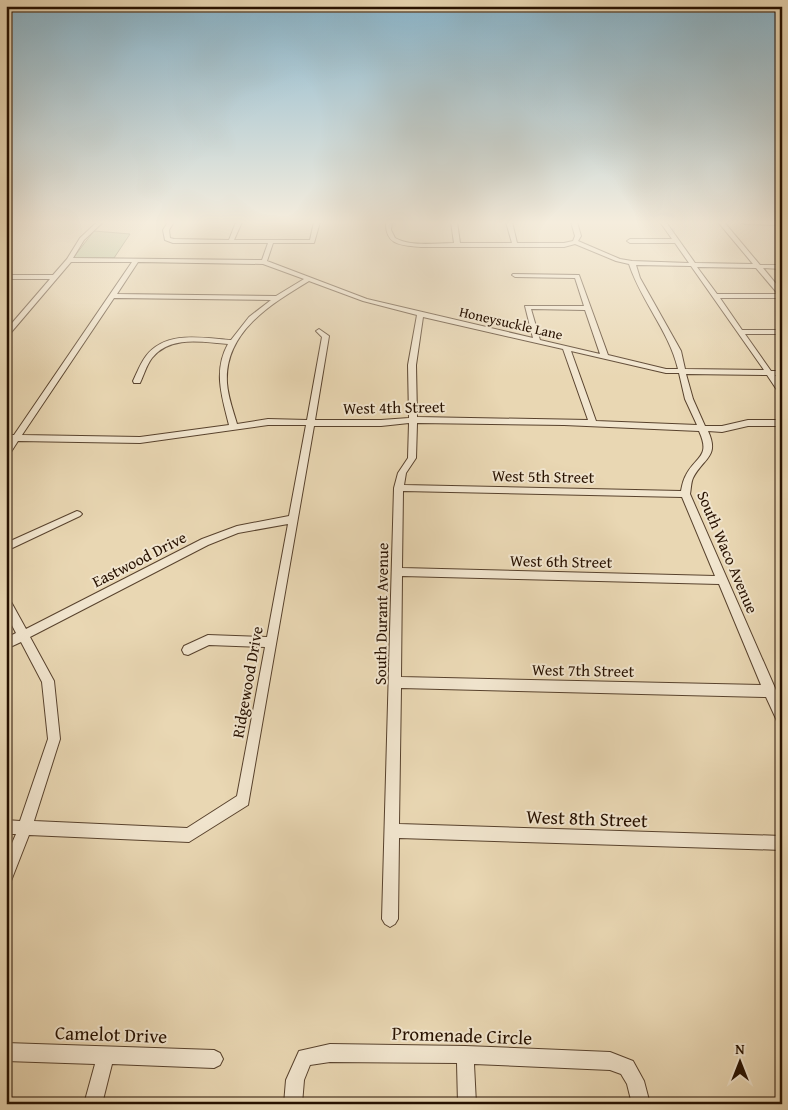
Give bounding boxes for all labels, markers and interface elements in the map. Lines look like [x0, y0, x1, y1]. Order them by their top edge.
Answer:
street label: Honeysuckle Lane [457, 301, 565, 345]
street label: West 4th Street [343, 394, 446, 420]
street label: West 5th Street [492, 463, 595, 489]
street label: South Waco Avenue [691, 487, 765, 617]
street label: Eastwood Drive [88, 525, 190, 593]
street label: South Durant Avenue [368, 543, 394, 685]
street label: West 6th Street [510, 548, 613, 574]
street label: Ridgewood Drive [225, 624, 269, 740]
street label: West 7th Street [532, 657, 635, 683]
street label: West 8th Street [526, 802, 649, 834]
street label: Camelot Drive [54, 1018, 168, 1050]
street label: Promenade Circle [391, 1019, 533, 1051]
north arrow [716, 1038, 766, 1088]
text: N [735, 1039, 745, 1059]

